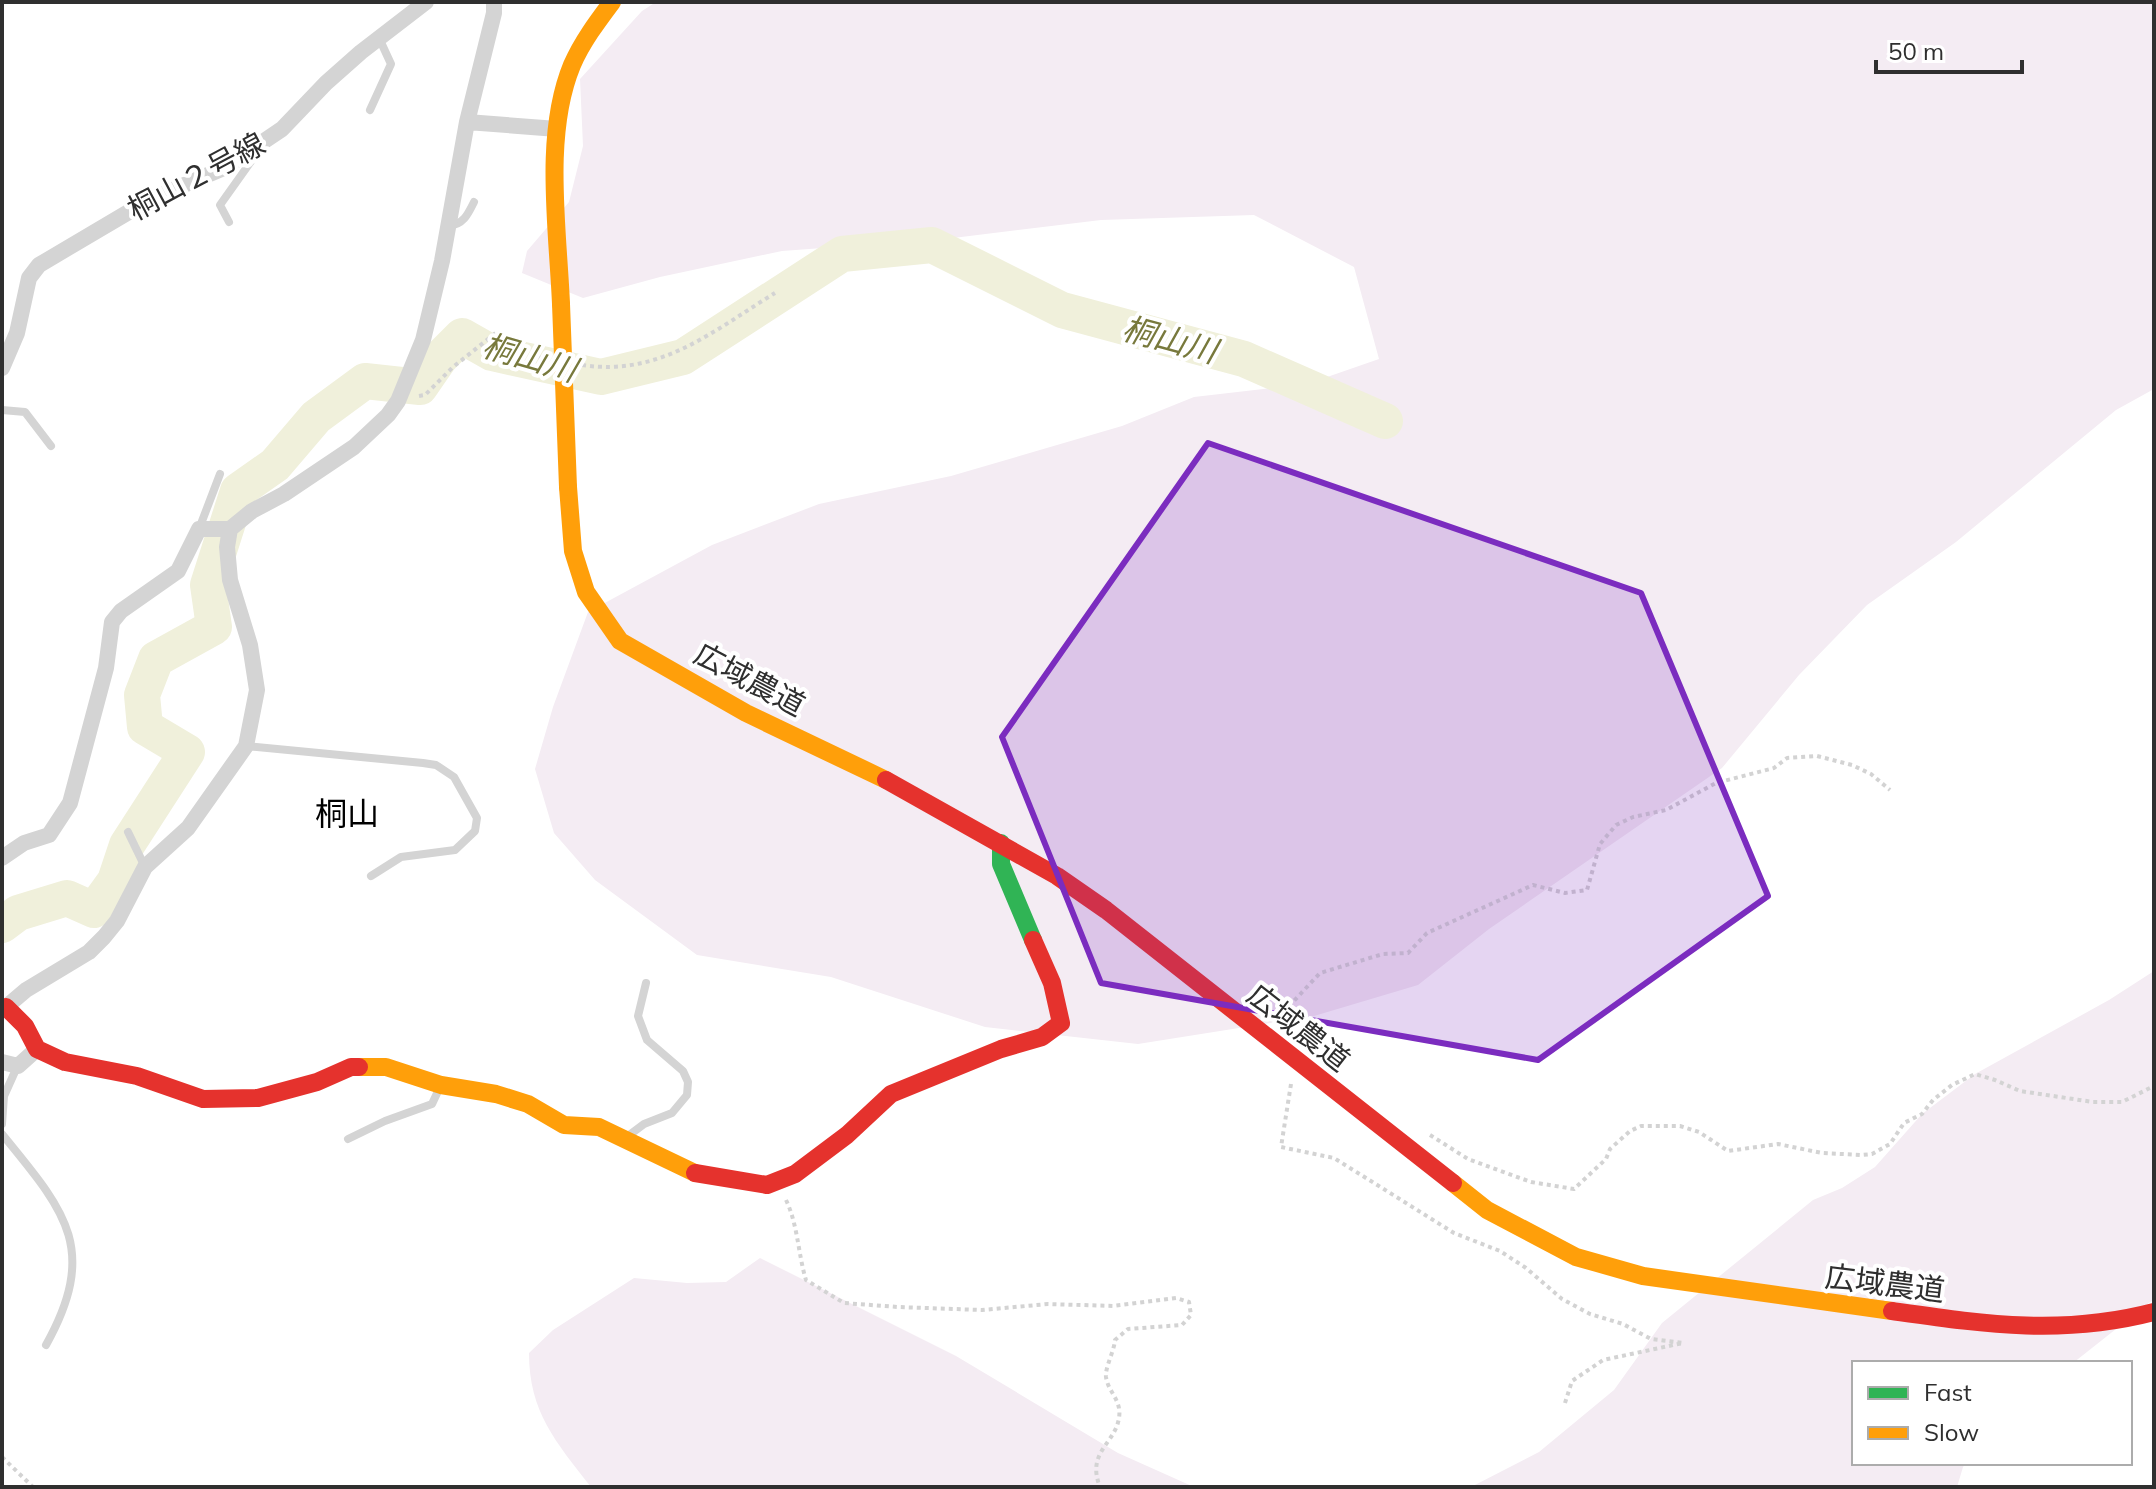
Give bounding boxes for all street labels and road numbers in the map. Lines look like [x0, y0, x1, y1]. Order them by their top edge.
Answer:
street label: 桐山２号線 [121, 124, 271, 228]
street label: 広域農道 [688, 634, 812, 724]
street label: 広域農道 [1240, 975, 1358, 1079]
street label: 広域農道 [1823, 1257, 1947, 1309]

